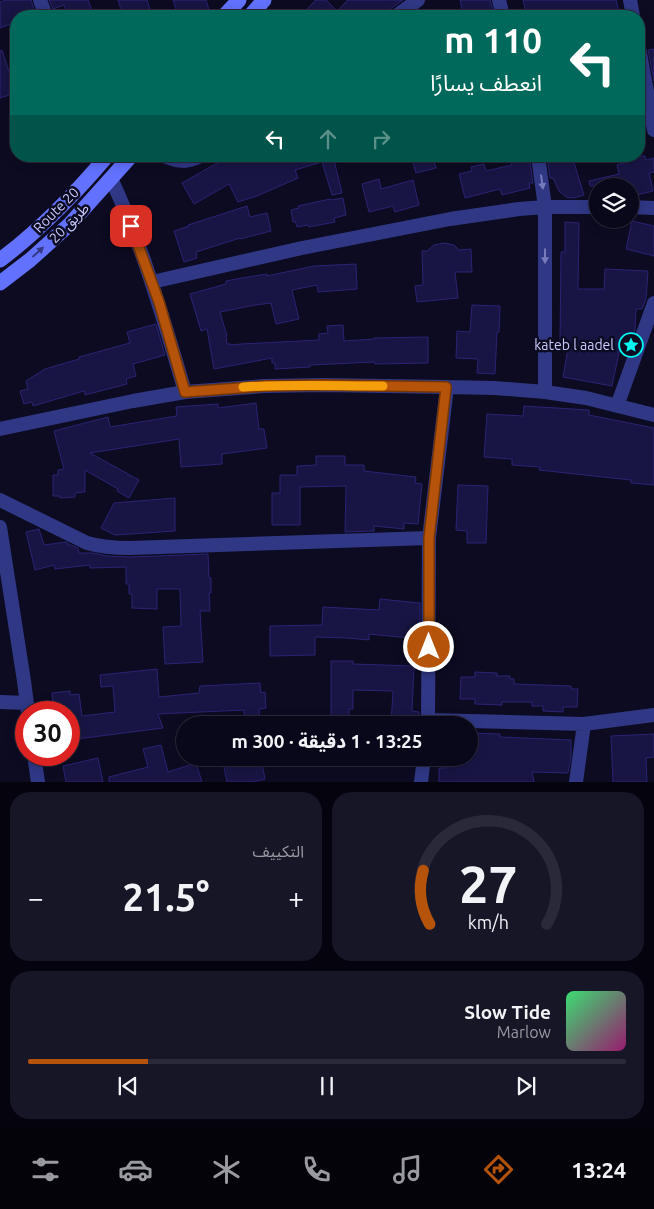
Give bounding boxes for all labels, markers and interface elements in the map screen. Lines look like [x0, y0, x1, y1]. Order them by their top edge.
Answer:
text: 110 m [444, 20, 542, 60]
icon: left [560, 30, 625, 95]
text: انعطف يسارًا [430, 70, 542, 95]
icon: left [261, 125, 289, 153]
icon: ahead [314, 125, 342, 153]
icon: right [367, 125, 395, 153]
one-way arrow [538, 174, 546, 190]
map controls [589, 178, 639, 228]
button: layers [589, 178, 639, 228]
street label: Route 20 [30, 184, 82, 236]
street label: طريق 20 [46, 200, 93, 247]
pin [110, 205, 152, 247]
icon: arrive [117, 212, 145, 240]
one-way arrow [32, 246, 44, 258]
one-way arrow [541, 248, 549, 264]
place icon: kateb l aadel [618, 332, 644, 358]
place label: kateb l aadel [534, 337, 614, 353]
position arrow [402, 620, 454, 672]
speed limit sign: 30 [15, 701, 80, 766]
text: 13:25 · 1 دقيقة · 300 m [231, 730, 423, 752]
text: التكييف [252, 842, 304, 860]
text: 27 [459, 855, 517, 913]
text: 21.5° [122, 876, 210, 918]
text: − [28, 882, 44, 913]
text: + [288, 882, 304, 913]
text: km/h [467, 912, 509, 932]
text: Slow Tide [464, 1001, 551, 1023]
text: Marlow [497, 1023, 551, 1041]
icon: previous [114, 1072, 142, 1100]
icon: pause [313, 1072, 341, 1100]
icon: next [512, 1072, 540, 1100]
icon: filters [28, 1152, 63, 1187]
icon: car [118, 1152, 153, 1187]
icon: climate [209, 1152, 244, 1187]
icon: phone [299, 1152, 334, 1187]
icon: music [390, 1152, 425, 1187]
icon: directions [481, 1152, 516, 1187]
text: 13:24 [571, 1157, 626, 1182]

